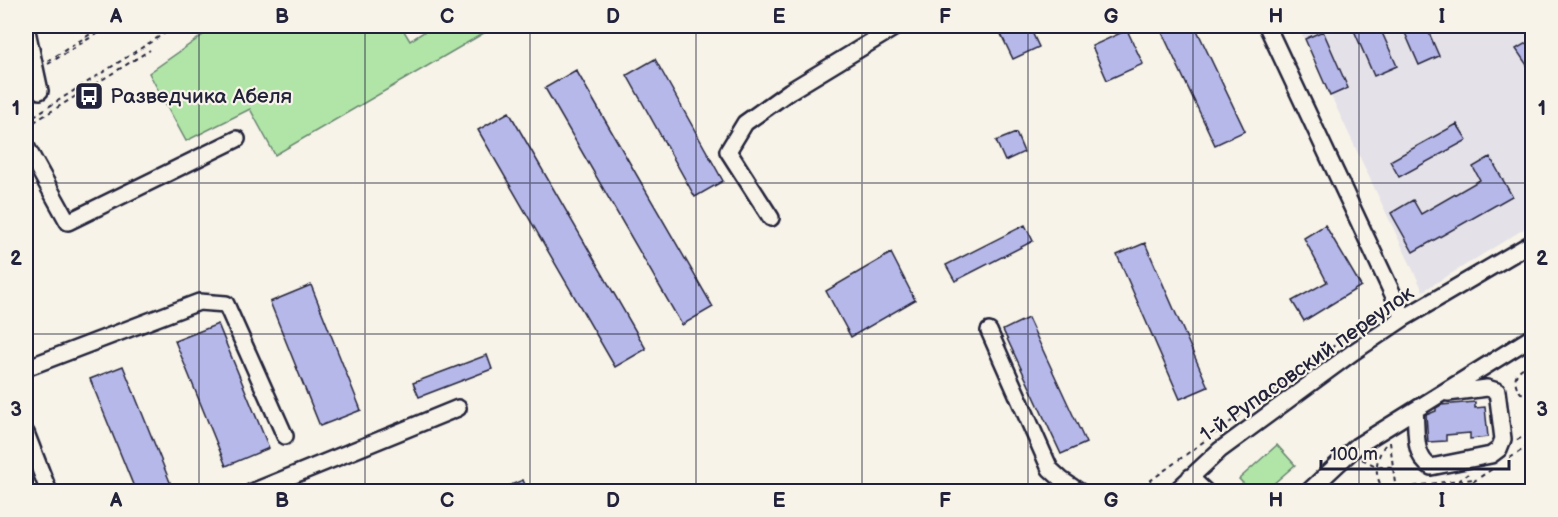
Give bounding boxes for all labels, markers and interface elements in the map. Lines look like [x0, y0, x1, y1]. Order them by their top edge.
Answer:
text: A [109, 5, 123, 29]
text: B [275, 5, 289, 29]
text: C [440, 5, 454, 29]
text: D [606, 5, 620, 29]
text: E [773, 5, 786, 29]
text: F [939, 5, 951, 29]
text: G [1104, 5, 1119, 29]
text: H [1269, 5, 1283, 29]
text: I [1439, 5, 1445, 29]
bus stop icon: Разведчика Абеля [73, 80, 105, 112]
place label: Разведчика Абеля [110, 84, 292, 109]
text: 1 [12, 97, 20, 121]
text: 1 [1538, 97, 1546, 121]
text: 2 [10, 247, 22, 271]
text: 2 [1536, 247, 1548, 271]
street label: 1-й Рупасовский переулок [1195, 281, 1419, 447]
text: 3 [10, 398, 22, 422]
text: 3 [1536, 398, 1548, 422]
scale bar [1321, 433, 1508, 471]
text: 100 m [1330, 444, 1378, 465]
text: A [109, 489, 123, 513]
text: B [275, 489, 289, 513]
text: C [440, 489, 454, 513]
text: D [606, 489, 620, 513]
text: E [773, 489, 786, 513]
text: F [939, 489, 951, 513]
text: G [1104, 489, 1119, 513]
text: H [1269, 489, 1283, 513]
text: I [1439, 489, 1445, 513]

